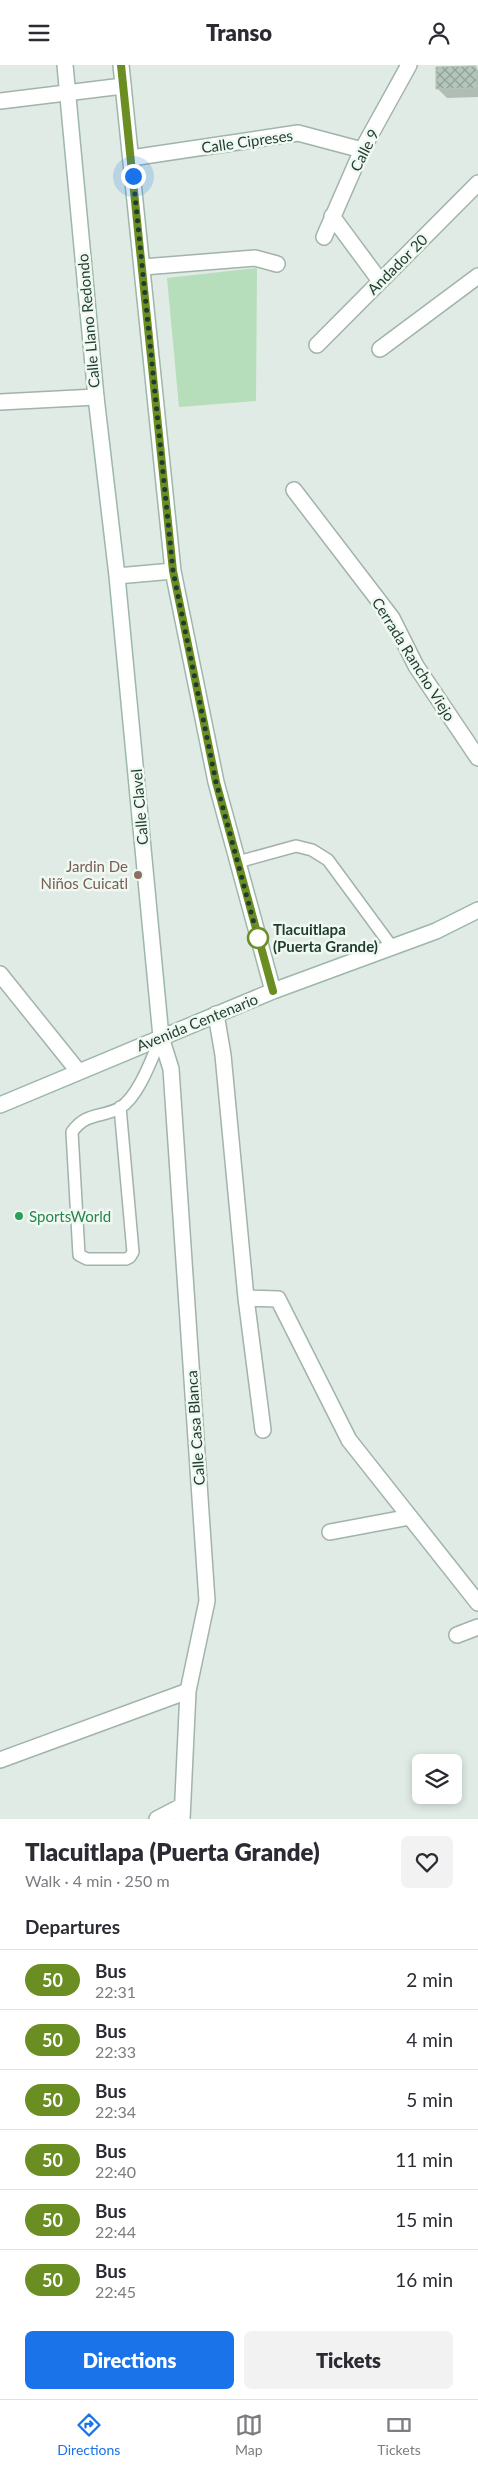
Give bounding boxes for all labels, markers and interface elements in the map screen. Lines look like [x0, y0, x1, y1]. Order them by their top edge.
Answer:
icon: menu [25, 19, 53, 47]
text: Transo [206, 19, 272, 46]
icon: person [425, 19, 453, 47]
street label: Calle Cipreses [200, 126, 294, 156]
street label: Calle 9 [346, 126, 382, 174]
your location [121, 164, 146, 189]
street label: Andador 20 [363, 230, 431, 298]
street label: Calle Llano Redondo [73, 253, 103, 389]
street label: Cerrada Rancho Viejo [369, 594, 459, 724]
street label: Calle Clavel [127, 768, 151, 846]
place label: Jardin De Niños Cuicatl [41, 857, 128, 892]
marker: Jardin De Niños Cuicatl [132, 869, 144, 881]
place label: Tlacuitlapa (Puerta Grande) [273, 920, 378, 955]
marker: Tlacuitlapa (Puerta Grande) [247, 927, 269, 949]
street label: Avenida Centenario [134, 989, 260, 1055]
place label: SportsWorld [29, 1207, 111, 1225]
marker: SportsWorld [13, 1210, 25, 1222]
street label: Calle Casa Blanca [182, 1370, 208, 1486]
map controls [412, 1754, 462, 1804]
button: layers [412, 1754, 462, 1804]
button: heart [401, 1836, 453, 1888]
text: Tlacuitlapa (Puerta Grande) [25, 1837, 320, 1866]
text: Walk · 4 min · 250 m [25, 1871, 170, 1890]
text: Departures [25, 1915, 120, 1938]
text: Bus [95, 1959, 126, 1982]
text: 2 min [406, 1968, 453, 1991]
text: 50 [42, 1969, 63, 1991]
text: 22:31 [95, 1982, 136, 2001]
text: Bus [95, 2019, 126, 2042]
text: 4 min [406, 2028, 453, 2051]
text: 50 [42, 2029, 63, 2051]
text: 22:33 [95, 2042, 136, 2061]
text: Bus [95, 2079, 126, 2102]
text: 5 min [406, 2088, 453, 2111]
text: 50 [42, 2089, 63, 2111]
text: 22:34 [95, 2102, 136, 2121]
text: Bus [95, 2139, 126, 2162]
text: 11 min [395, 2148, 453, 2171]
text: 50 [42, 2149, 63, 2171]
text: 22:40 [95, 2162, 136, 2181]
text: Bus [95, 2199, 126, 2222]
text: 15 min [395, 2208, 453, 2231]
text: 50 [42, 2209, 63, 2231]
text: 22:44 [95, 2222, 136, 2241]
text: Bus [95, 2259, 126, 2282]
text: 16 min [395, 2268, 453, 2291]
text: 50 [42, 2269, 63, 2291]
text: 22:45 [95, 2282, 136, 2301]
button: Directions [25, 2331, 234, 2389]
button: Tickets [244, 2331, 453, 2389]
tab: Directions [57, 2411, 120, 2458]
tab: Map [235, 2411, 263, 2458]
tab: Tickets [377, 2411, 421, 2458]

